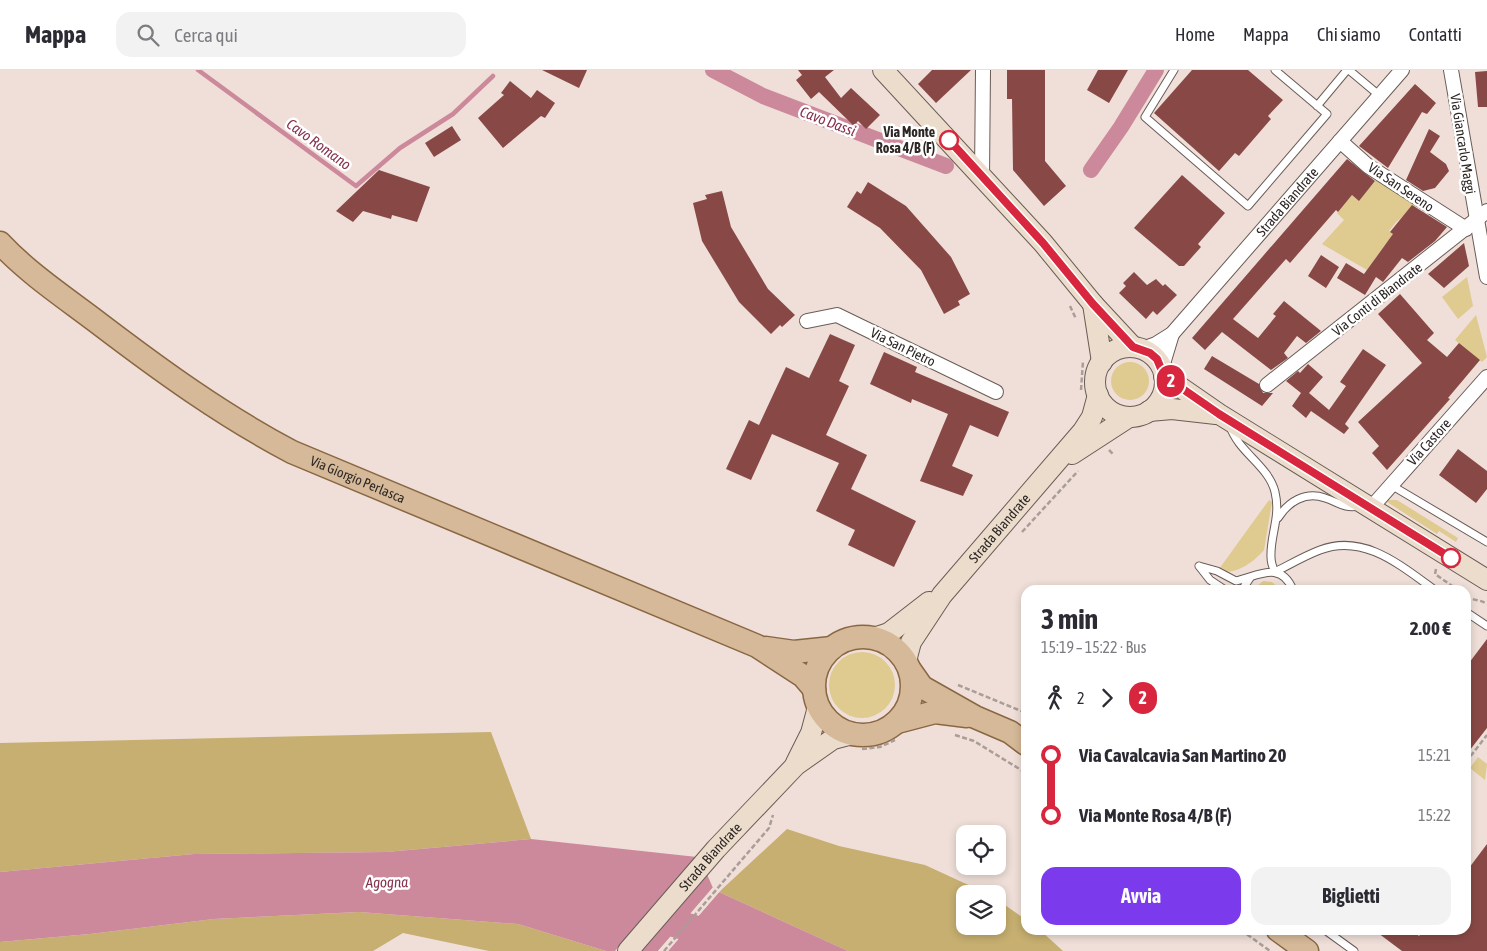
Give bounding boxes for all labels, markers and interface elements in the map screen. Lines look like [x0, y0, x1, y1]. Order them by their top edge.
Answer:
search box [116, 12, 466, 57]
text: Mappa [25, 21, 86, 48]
icon: search [134, 21, 162, 49]
text: Cerca qui [174, 24, 238, 46]
text: Home [1175, 24, 1215, 45]
text: Mappa [1243, 24, 1289, 45]
text: Chi siamo [1317, 24, 1381, 45]
text: Contatti [1409, 24, 1462, 45]
street label: Via Giancarlo Maggi [1447, 93, 1479, 195]
water label: Cavo Dassi [798, 103, 859, 140]
water label: Cavo Romano [283, 115, 355, 173]
place label: Via Monte Rosa 4/B (F) [876, 124, 935, 156]
marker: Via Monte Rosa 4/B (F) [939, 130, 959, 150]
street label: Via San Sereno [1365, 159, 1437, 215]
street label: Strada Biandrate [1253, 164, 1321, 239]
street label: Via Conti di Biandrate [1329, 259, 1425, 339]
street label: Via San Pietro [868, 324, 938, 370]
line badge: 2 [1155, 365, 1187, 397]
text: 2 [1167, 370, 1175, 391]
street label: Via Castore [1404, 415, 1454, 469]
street label: Via Giorgio Perlasca [308, 452, 408, 506]
street label: Strada Biandrate [965, 490, 1033, 566]
unlabelled marker [1441, 548, 1461, 568]
text: 3 min [1041, 603, 1098, 635]
text: 2.00 € [1410, 617, 1451, 639]
text: 15:19 – 15:22 · Bus [1041, 638, 1146, 656]
icon: walk [1041, 684, 1069, 712]
icon: forward [1093, 684, 1121, 712]
text: 2 [1139, 687, 1147, 708]
text: 2 [1077, 689, 1085, 707]
text: Via Cavalcavia San Martino 20 [1079, 744, 1286, 766]
text: 15:21 [1418, 746, 1451, 764]
text: Via Monte Rosa 4/B (F) [1079, 804, 1232, 826]
text: 15:22 [1418, 806, 1451, 824]
street label: Strada Biandrate [676, 819, 745, 894]
map controls [956, 825, 1006, 935]
button: locate [956, 825, 1006, 875]
button: Avvia [1041, 867, 1241, 925]
button: Biglietti [1251, 867, 1451, 925]
water label: Agogna [365, 873, 408, 891]
button: layers [956, 885, 1006, 935]

